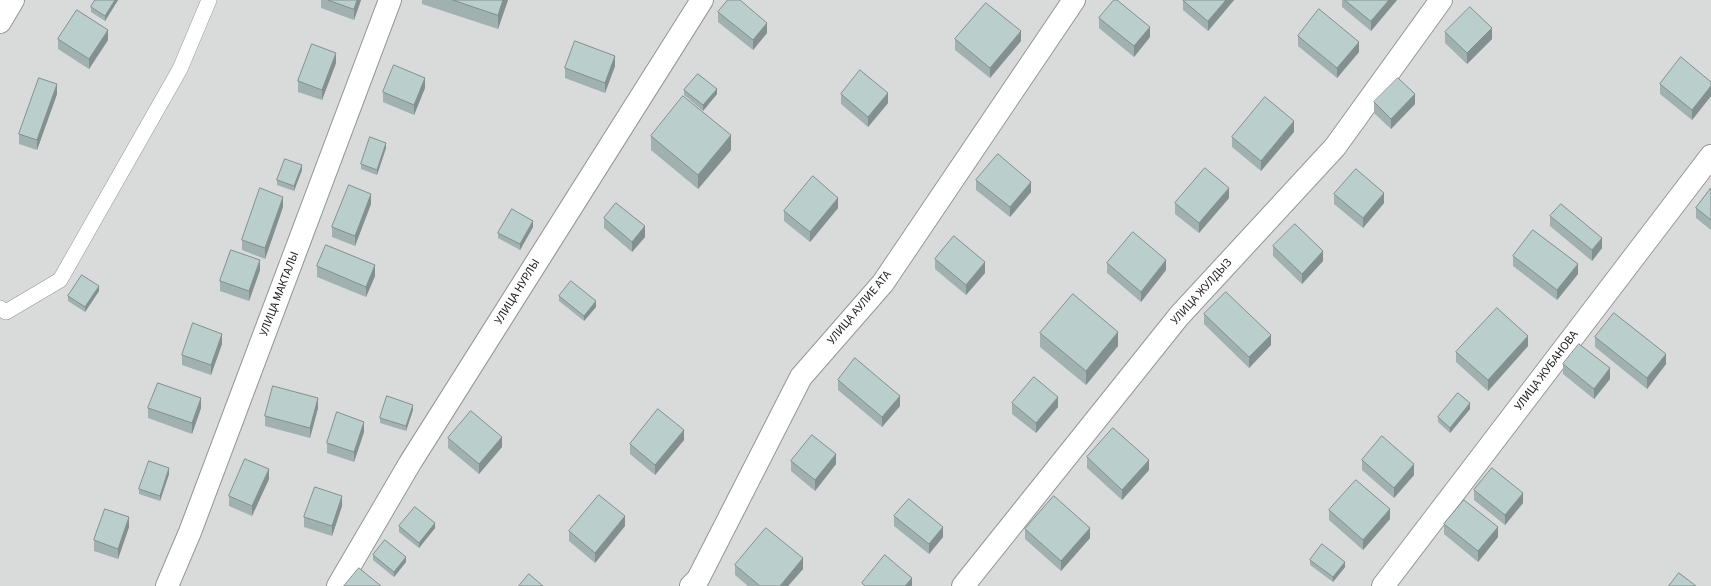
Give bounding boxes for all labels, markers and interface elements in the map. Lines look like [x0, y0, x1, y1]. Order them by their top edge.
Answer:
street label: УЛИЦА МАКТАЛЫ [257, 250, 303, 338]
street label: УЛИЦА ЖУЛДЫЗ [1168, 256, 1236, 328]
street label: УЛИЦА НУРЛЫ [492, 257, 544, 327]
street label: УЛИЦА АУЛИЕ АТА [825, 268, 895, 348]
street label: УЛИЦА ЖУБАНОВА [1512, 328, 1582, 414]

